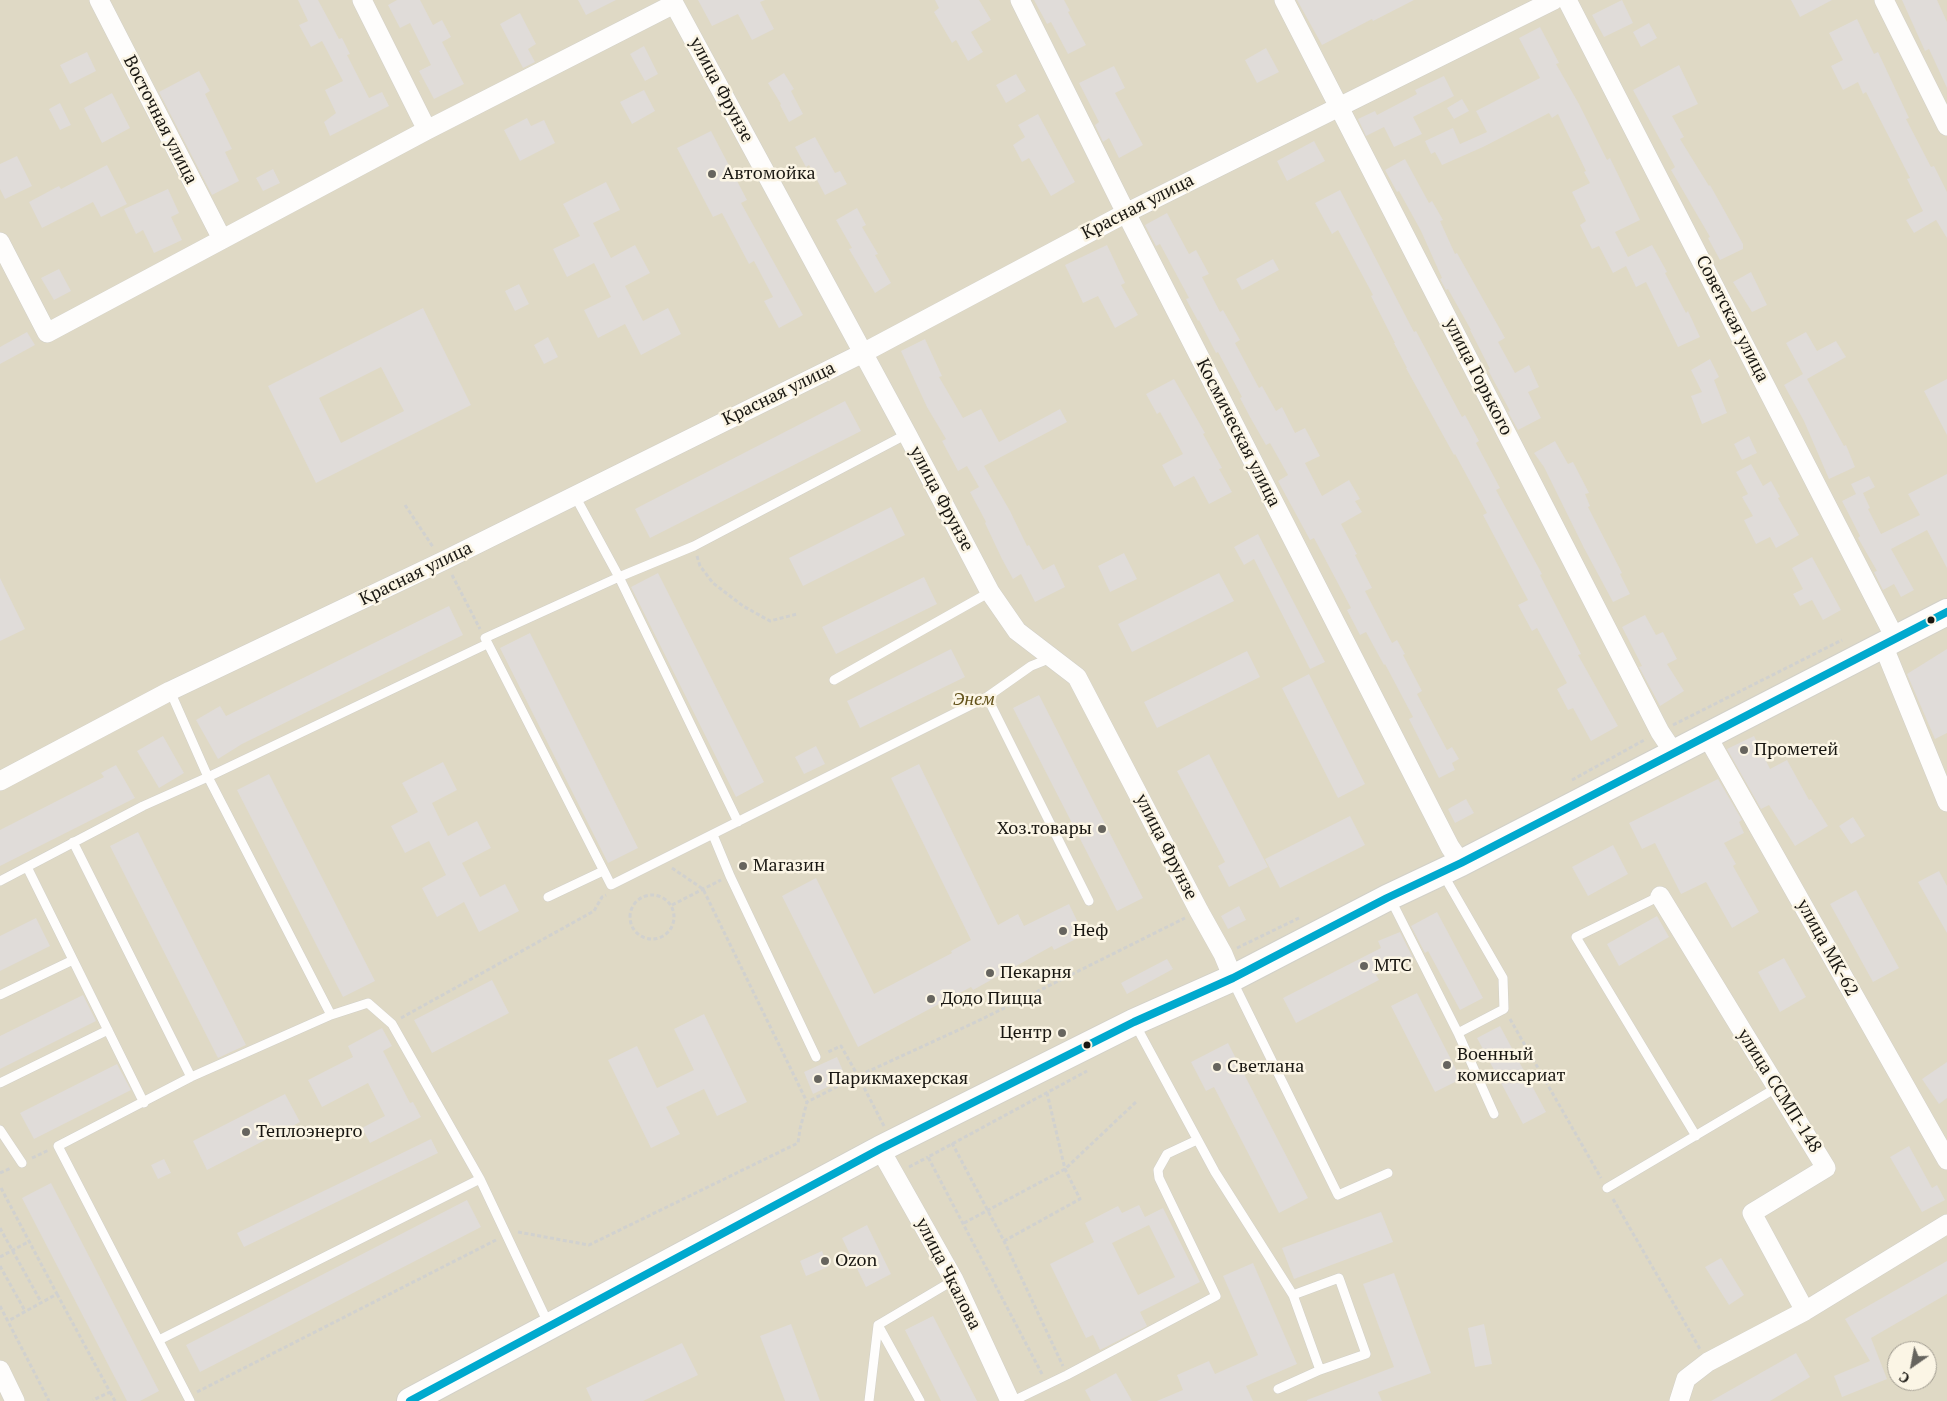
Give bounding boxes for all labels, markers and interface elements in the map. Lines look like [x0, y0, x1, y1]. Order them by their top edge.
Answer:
street label: улица Фрунзе [684, 34, 758, 146]
street label: Восточная улица [118, 52, 202, 188]
place label: Автомойка [722, 163, 816, 185]
marker: Автомойка [706, 168, 718, 180]
street label: Красная улица [1078, 169, 1198, 245]
street label: Советская улица [1691, 252, 1773, 386]
street label: улица Горького [1439, 315, 1517, 439]
street label: Космическая улица [1191, 355, 1285, 511]
street label: Красная улица [719, 357, 839, 431]
street label: улица Фрунзе [904, 443, 978, 555]
street label: Красная улица [356, 537, 476, 611]
unlabelled marker [1926, 615, 1936, 625]
park label: Энем [953, 689, 995, 711]
place label: Прометей [1754, 739, 1838, 761]
marker: Прометей [1738, 744, 1750, 756]
street label: улица Фрунзе [1130, 791, 1202, 903]
place label: Хоз.товары [997, 818, 1092, 840]
marker: Хоз.товары [1096, 823, 1108, 835]
place label: Магазин [753, 855, 825, 877]
marker: Магазин [737, 860, 749, 872]
street label: улица МК-62 [1792, 896, 1862, 1000]
place label: Неф [1073, 920, 1108, 942]
marker: Неф [1057, 925, 1069, 937]
place label: МТС [1374, 955, 1412, 977]
marker: МТС [1358, 960, 1370, 972]
place label: Пекарня [1000, 962, 1072, 984]
marker: Пекарня [984, 967, 996, 979]
place label: Додо Пицца [941, 988, 1042, 1010]
marker: Додо Пицца [925, 993, 937, 1005]
place label: Центр [1000, 1022, 1052, 1044]
street label: улица ССМП-148 [1732, 1025, 1826, 1157]
marker: Центр [1056, 1027, 1068, 1039]
unlabelled marker [1082, 1040, 1092, 1050]
place label: Военный комиссариат [1457, 1044, 1565, 1086]
place label: Светлана [1227, 1056, 1304, 1078]
marker: Военный комиссариат [1441, 1059, 1453, 1071]
marker: Светлана [1211, 1061, 1223, 1073]
place label: Парикмахерская [828, 1068, 968, 1090]
marker: Парикмахерская [812, 1073, 824, 1085]
place label: Теплоэнерго [256, 1121, 363, 1143]
marker: Теплоэнерго [240, 1126, 252, 1138]
street label: улица Чкалова [911, 1214, 985, 1334]
place label: Ozon [835, 1250, 877, 1272]
marker: Ozon [819, 1255, 831, 1267]
north arrow [1887, 1341, 1937, 1391]
text: С [1895, 1368, 1913, 1389]

